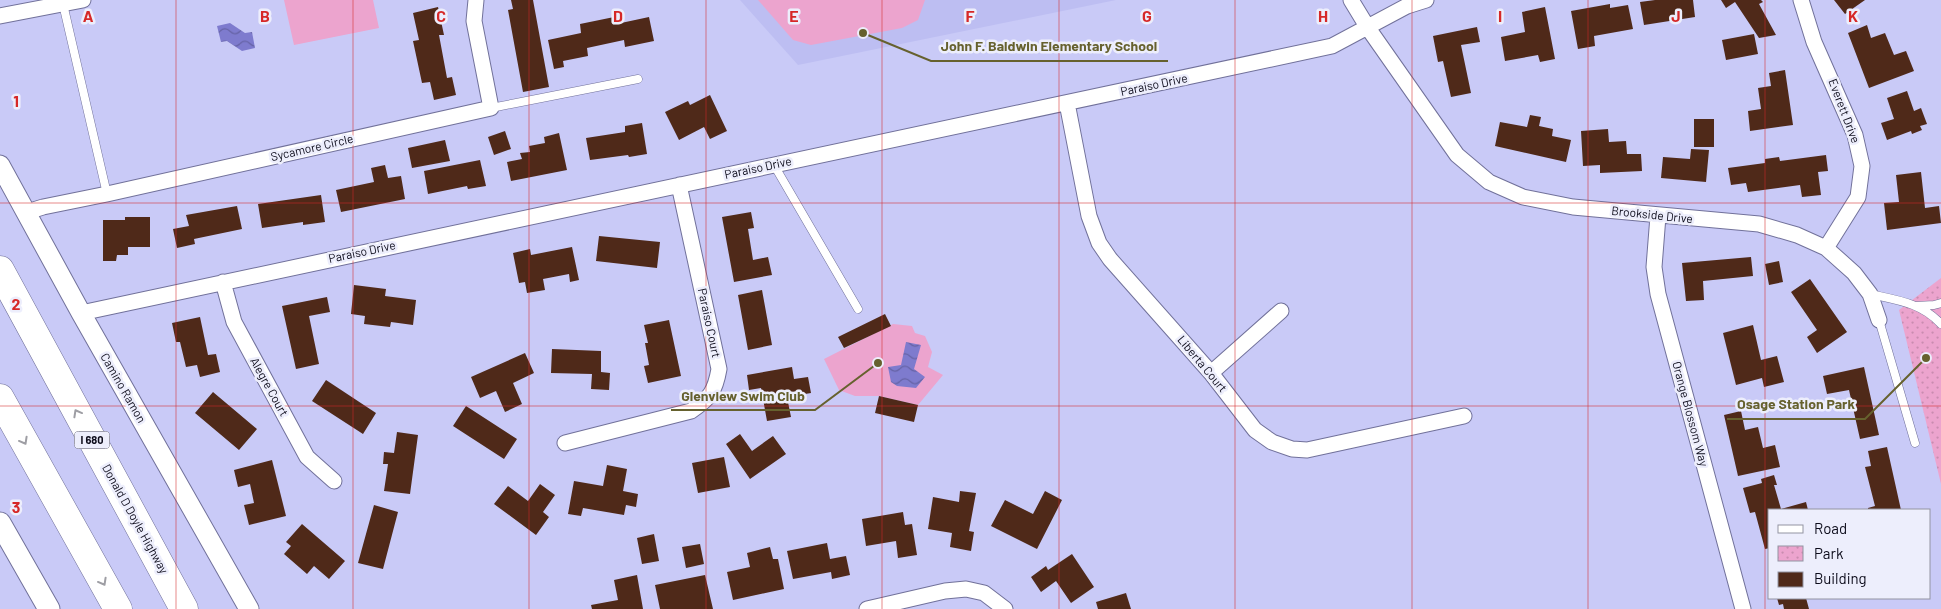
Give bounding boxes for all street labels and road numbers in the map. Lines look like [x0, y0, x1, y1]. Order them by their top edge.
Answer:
street label: Paraiso Drive [1119, 70, 1189, 98]
street label: Everett Drive [1826, 77, 1864, 145]
street label: Sycamore Circle [269, 131, 354, 163]
street label: Paraiso Drive [723, 153, 793, 181]
street label: Brookside Drive [1611, 203, 1694, 225]
street label: Paraiso Drive [327, 237, 397, 265]
street label: Paraiso Court [696, 287, 724, 359]
street label: Liberta Court [1175, 332, 1230, 394]
street label: Camino Ramon [98, 350, 149, 425]
street label: Alegre Court [248, 355, 292, 418]
street label: Orange Blossom Way [1670, 360, 1712, 468]
road number: I 680 [74, 432, 110, 448]
street label: Donald D Doyle Highway [100, 461, 172, 576]

